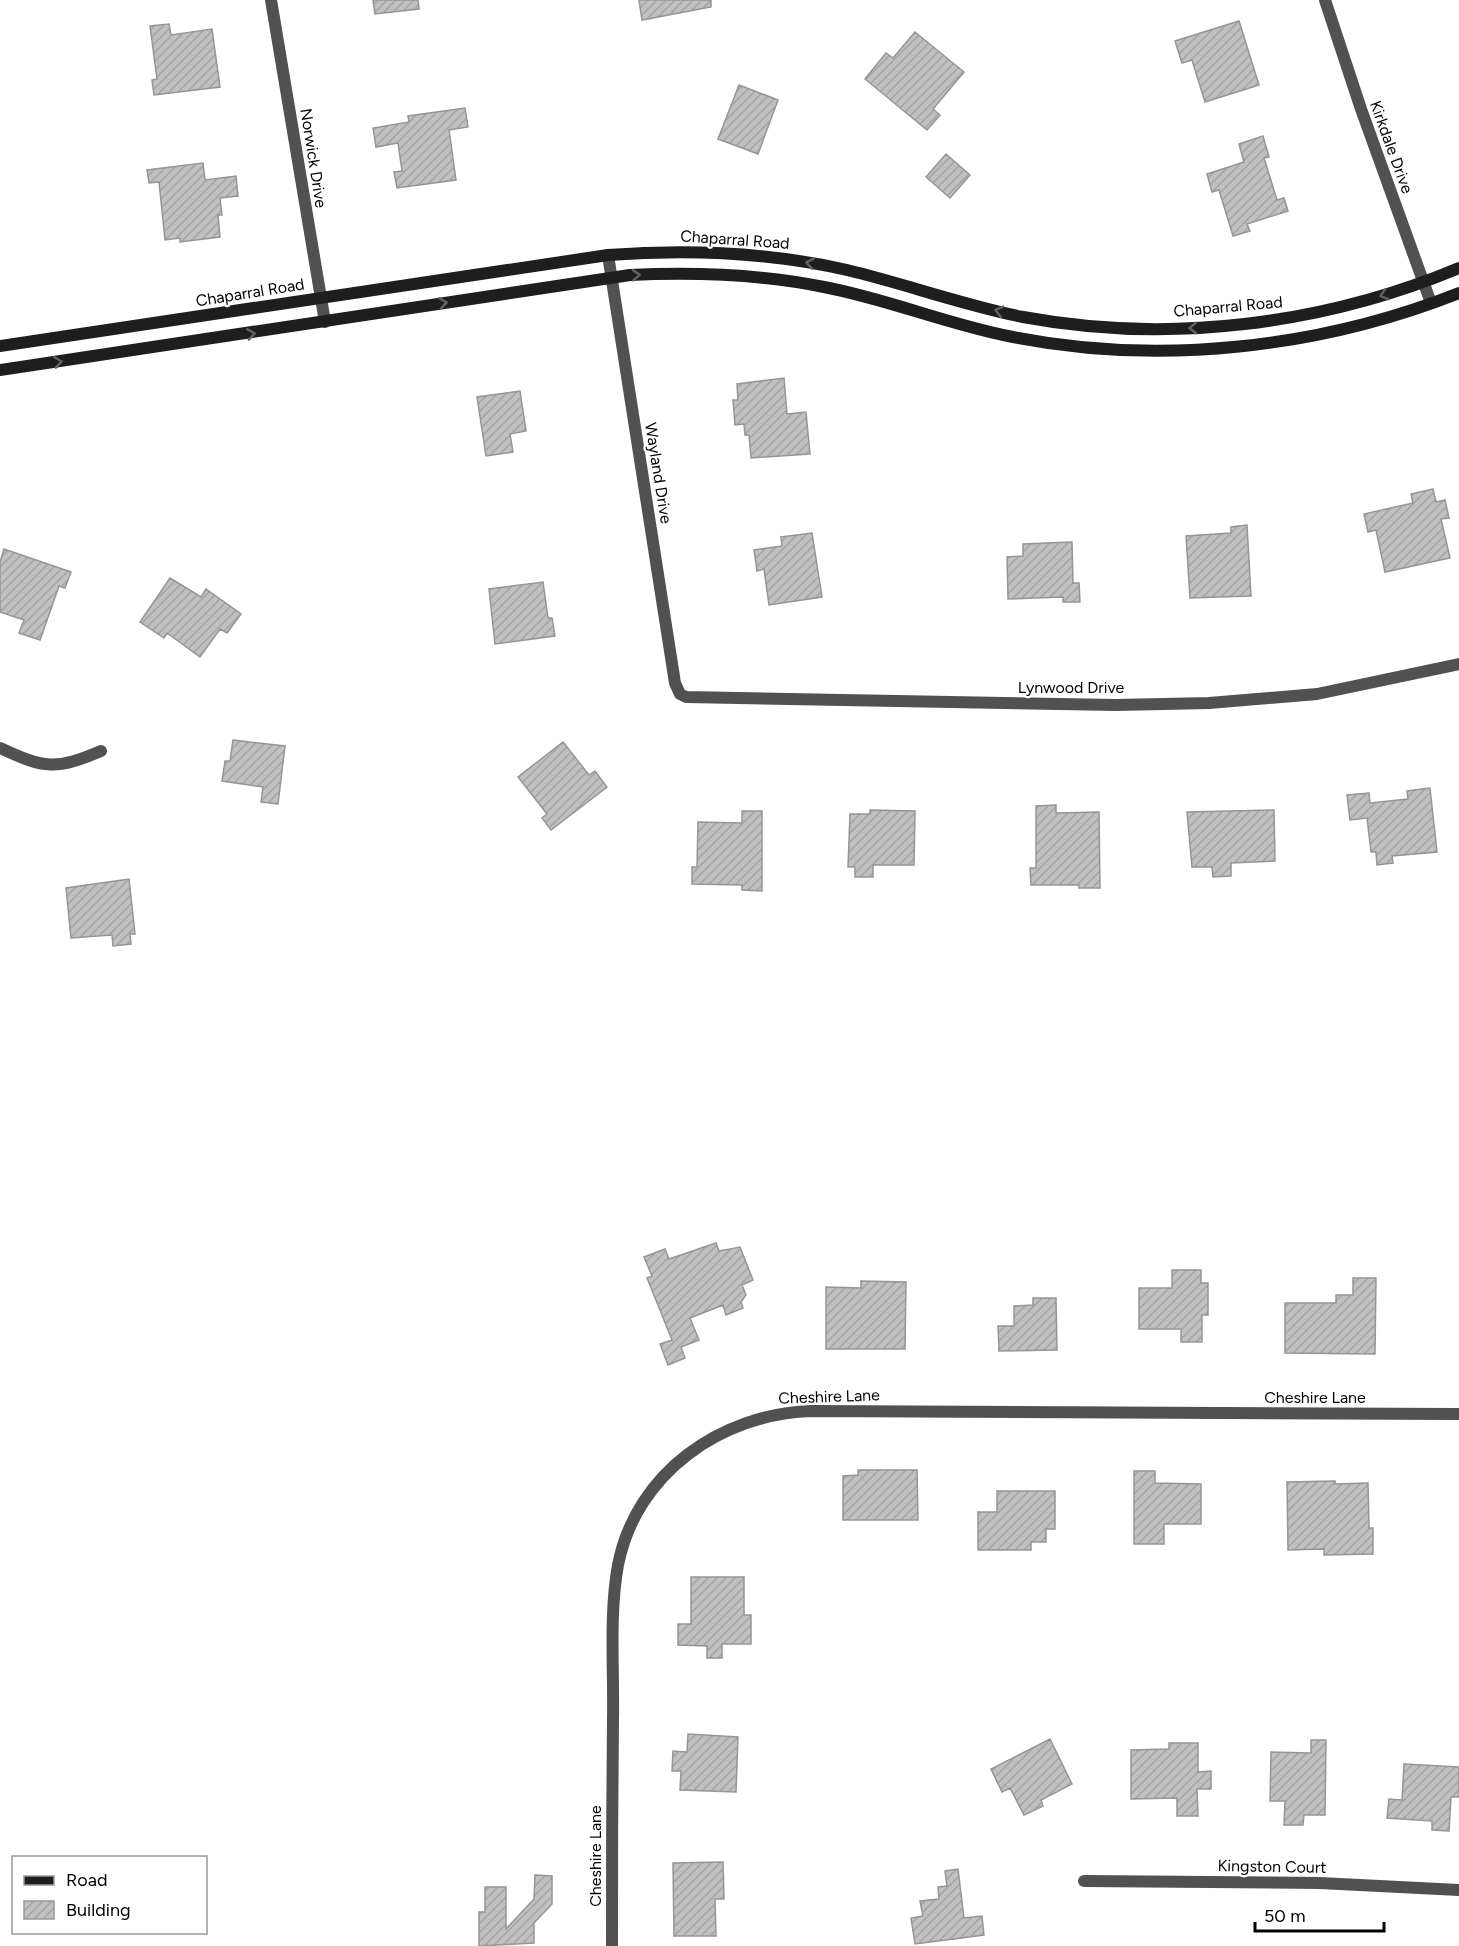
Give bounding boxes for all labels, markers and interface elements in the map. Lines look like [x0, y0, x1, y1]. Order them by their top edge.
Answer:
street label: Kirkdale Drive [1366, 98, 1417, 196]
street label: Norwick Drive [296, 107, 331, 210]
street label: Chaparral Road [680, 226, 790, 253]
one-way arrow [805, 257, 815, 270]
one-way arrow [632, 268, 641, 281]
street label: Chaparral Road [195, 275, 306, 310]
one-way arrow [1379, 288, 1390, 300]
street label: Chaparral Road [1173, 292, 1283, 321]
one-way arrow [439, 298, 448, 310]
one-way arrow [994, 306, 1004, 319]
one-way arrow [1188, 322, 1197, 334]
one-way arrow [246, 328, 255, 340]
one-way arrow [53, 357, 63, 369]
street label: Wayland Drive [641, 421, 676, 525]
street label: Lynwood Drive [1018, 678, 1125, 697]
street label: Cheshire Lane [778, 1385, 880, 1408]
street label: Cheshire Lane [1264, 1388, 1366, 1407]
street label: Cheshire Lane [586, 1805, 605, 1907]
legend [12, 1856, 207, 1934]
street label: Kingston Court [1218, 1856, 1326, 1877]
text: Road [66, 1869, 107, 1891]
scale bar [1255, 1895, 1384, 1933]
text: Building [66, 1899, 131, 1921]
text: 50 m [1264, 1905, 1306, 1927]

